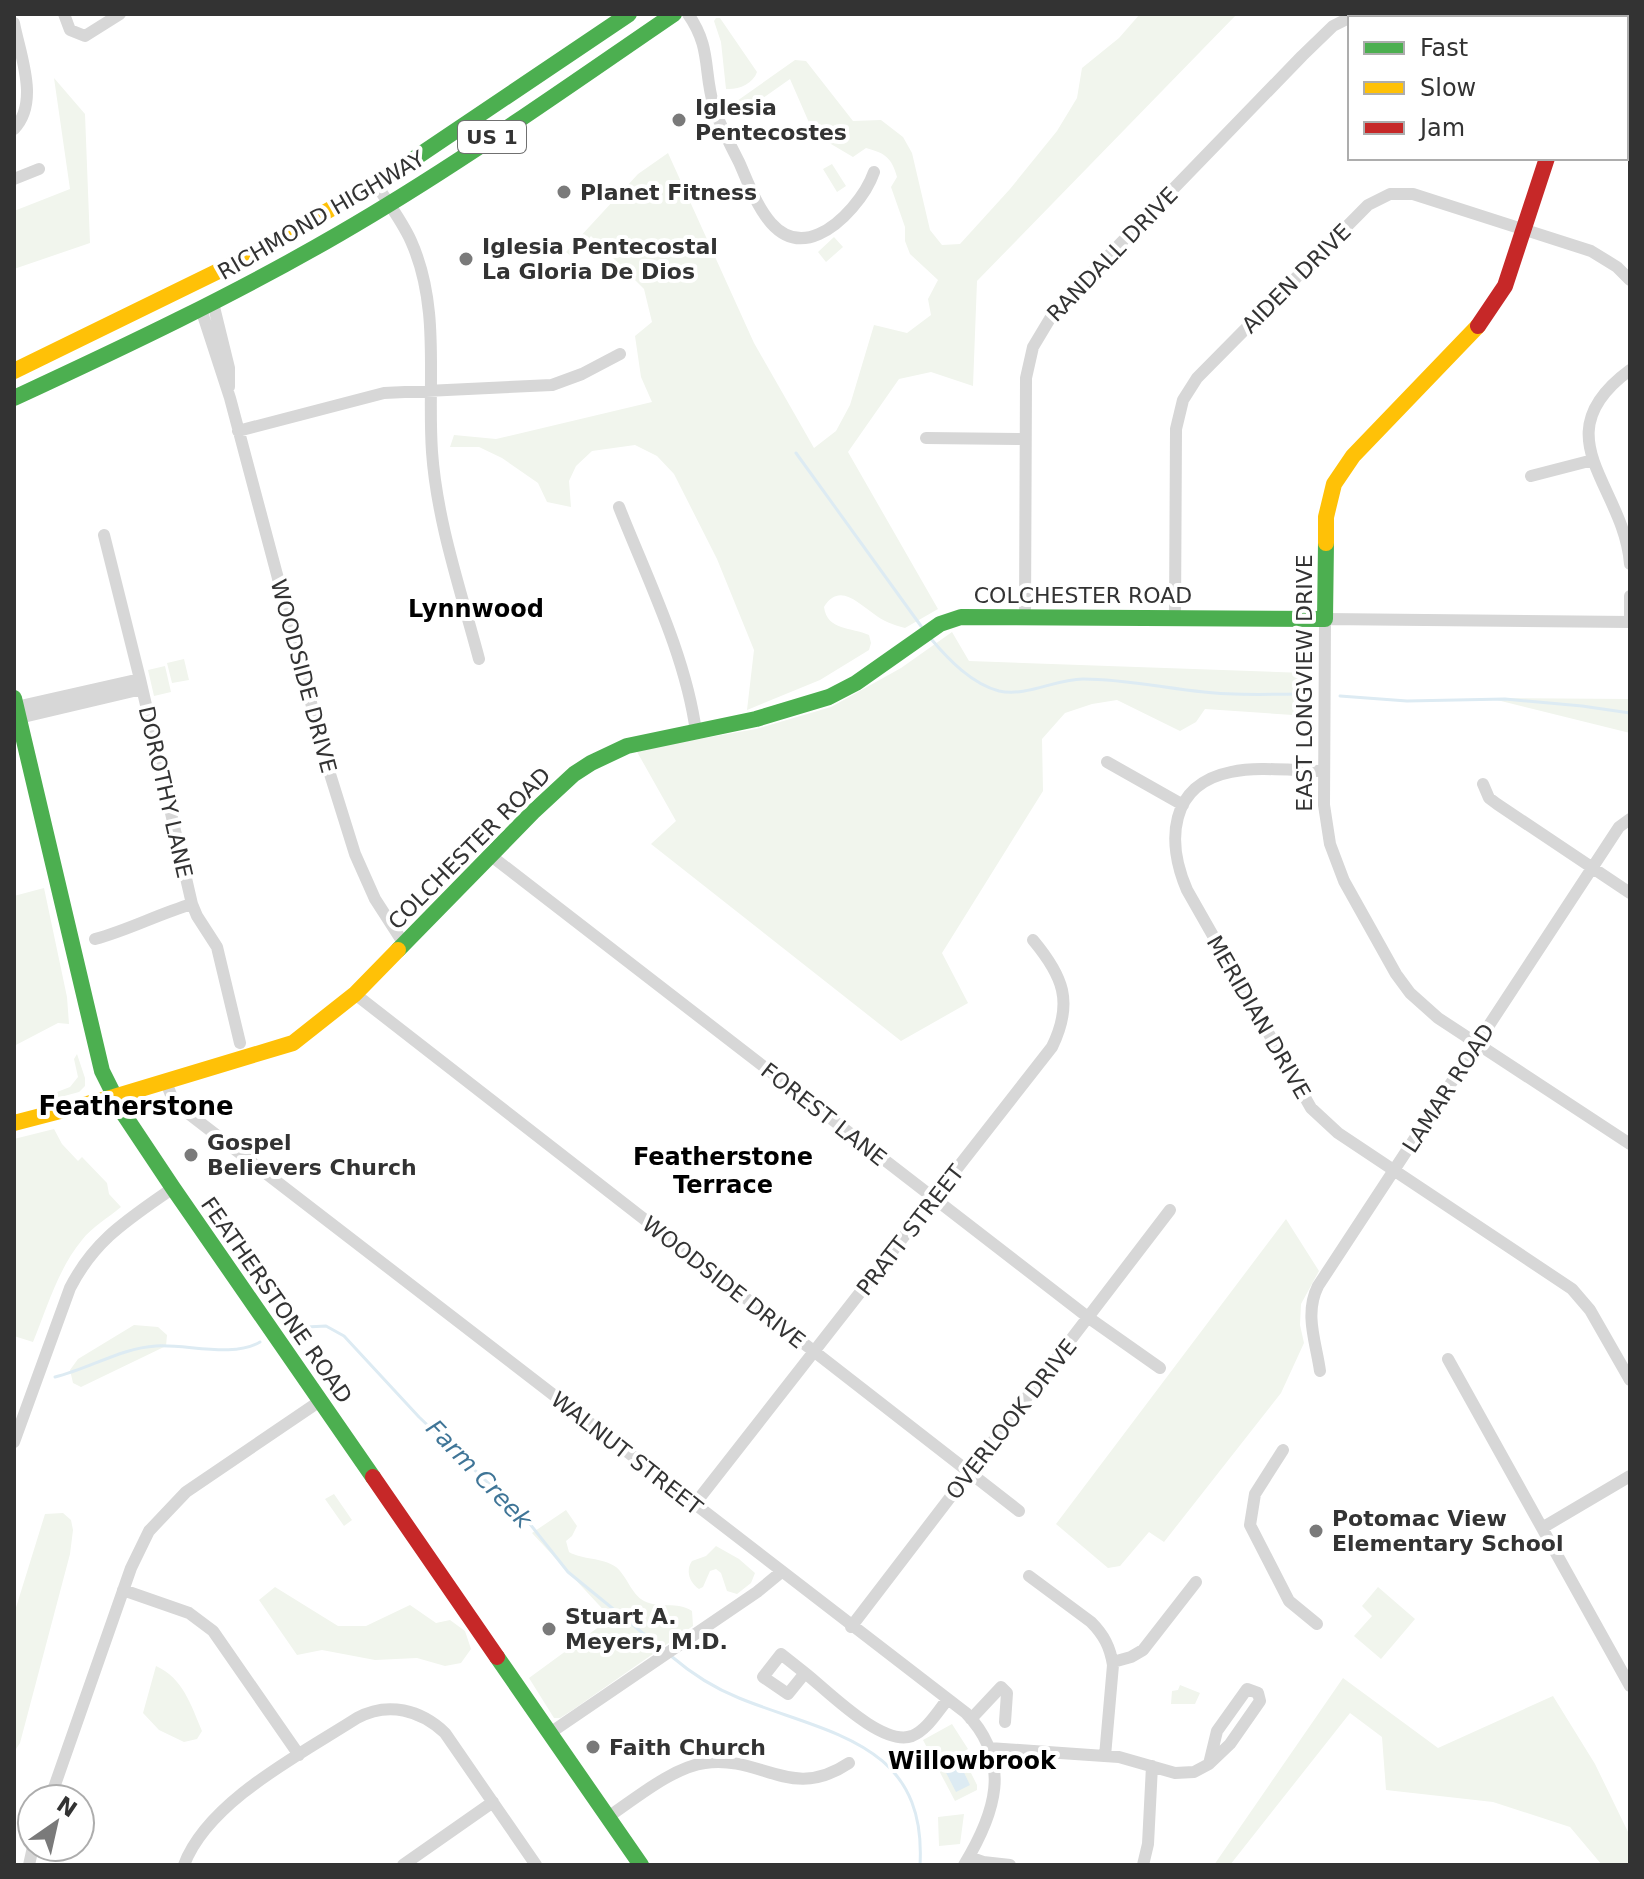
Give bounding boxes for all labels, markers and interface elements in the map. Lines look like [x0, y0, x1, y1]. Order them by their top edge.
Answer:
legend [1348, 16, 1628, 160]
text: Fast [1420, 34, 1468, 62]
text: Slow [1420, 74, 1476, 102]
place label: Iglesia Pentecostes [695, 95, 847, 145]
marker: Iglesia Pentecostes [670, 111, 688, 129]
text: Jam [1418, 114, 1465, 142]
road number: US 1 [458, 121, 526, 153]
street label: RICHMOND HIGHWAY [214, 146, 429, 285]
place label: Planet Fitness [580, 180, 757, 205]
street label: RANDALL DRIVE [1042, 182, 1183, 327]
marker: Planet Fitness [555, 183, 573, 201]
street label: AIDEN DRIVE [1237, 219, 1356, 338]
place label: Iglesia Pentecostal La Gloria De Dios [482, 234, 718, 284]
marker: Iglesia Pentecostal La Gloria De Dios [457, 250, 475, 268]
street label: EAST LONGVIEW DRIVE [1292, 554, 1317, 812]
street label: WOODSIDE DRIVE [266, 577, 341, 776]
street label: COLCHESTER ROAD [974, 583, 1192, 608]
district label: Lynnwood [408, 595, 544, 623]
street label: DOROTHY LANE [134, 704, 197, 880]
street label: COLCHESTER ROAD [383, 762, 555, 934]
street label: MERIDIAN DRIVE [1202, 931, 1315, 1103]
street label: LAMAR ROAD [1398, 1019, 1499, 1157]
street label: FOREST LANE [756, 1058, 891, 1171]
district label: Featherstone [38, 1091, 234, 1121]
place label: Gospel Believers Church [207, 1130, 417, 1180]
district label: Featherstone Terrace [633, 1143, 813, 1199]
marker: Gospel Believers Church [182, 1146, 200, 1164]
street label: PRATT STREET [852, 1160, 969, 1300]
street label: FEATHERSTONE ROAD [196, 1193, 357, 1408]
street label: WOODSIDE DRIVE [637, 1211, 810, 1354]
street label: OVERLOOK DRIVE [941, 1334, 1082, 1504]
street label: WALNUT STREET [546, 1387, 708, 1520]
water label: Farm Creek [420, 1414, 538, 1535]
place label: Potomac View Elementary School [1332, 1506, 1564, 1556]
marker: Potomac View Elementary School [1307, 1522, 1325, 1540]
place label: Stuart A. Meyers, M.D. [565, 1604, 728, 1654]
marker: Stuart A. Meyers, M.D. [540, 1620, 558, 1638]
place label: Faith Church [609, 1735, 766, 1760]
marker: Faith Church [584, 1738, 602, 1756]
district label: Willowbrook [888, 1747, 1057, 1775]
north arrow [16, 1783, 96, 1863]
text: N [52, 1791, 82, 1822]

